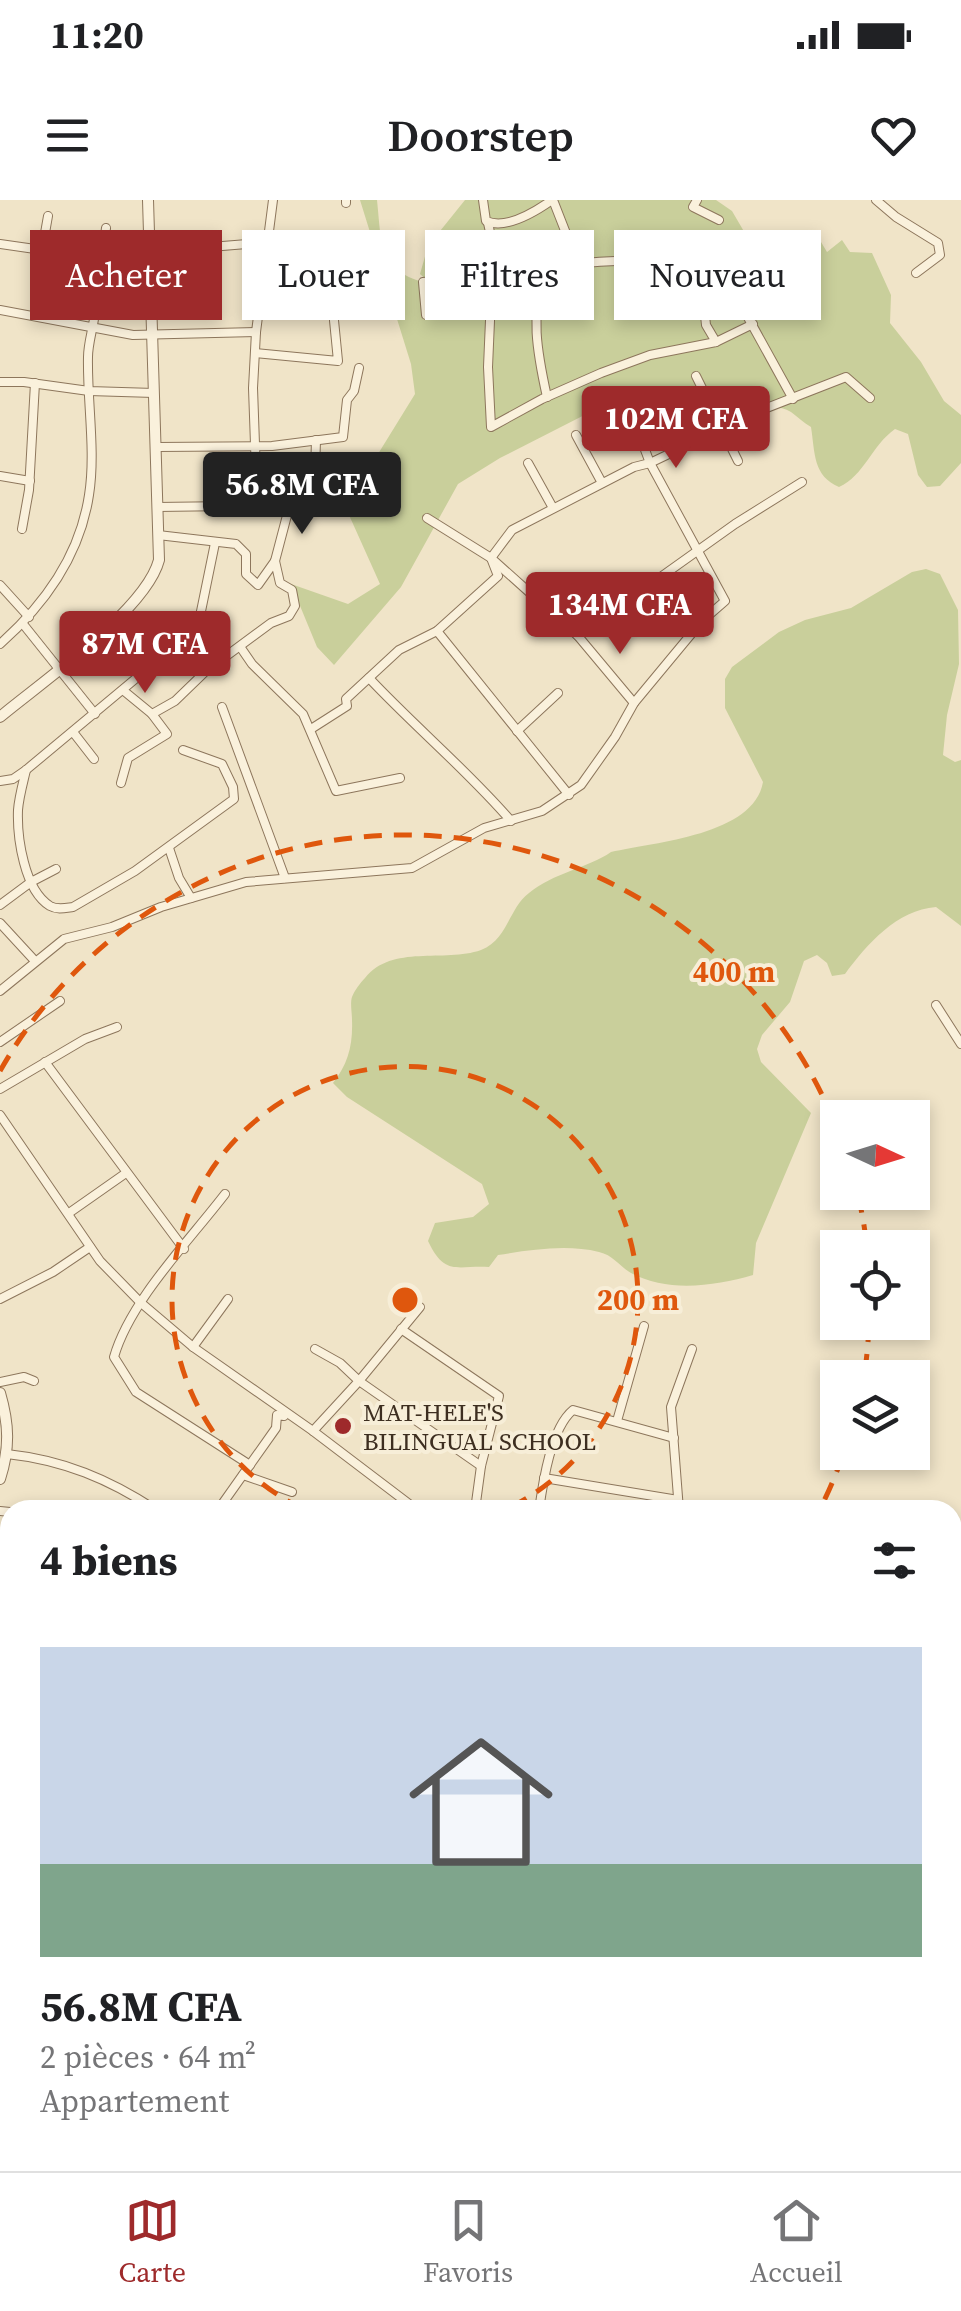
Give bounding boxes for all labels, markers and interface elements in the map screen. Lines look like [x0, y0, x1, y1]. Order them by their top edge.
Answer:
text: 11:20 [50, 9, 144, 61]
text: Doorstep [387, 104, 574, 166]
icon: menu [40, 108, 95, 163]
icon: heart [866, 108, 921, 163]
chip: Acheter [30, 230, 222, 320]
chip: Louer [242, 230, 405, 320]
chip: Filtres [425, 230, 594, 320]
chip: Nouveau [614, 230, 821, 320]
pin: 102M CFA [573, 386, 779, 471]
text: 102M CFA [604, 396, 748, 440]
pin: 56.8M CFA [188, 452, 416, 537]
text: 56.8M CFA [225, 462, 379, 506]
pin: 134M CFA [517, 572, 723, 657]
text: 134M CFA [548, 582, 692, 626]
pin: 87M CFA [53, 611, 237, 696]
text: 87M CFA [81, 621, 209, 665]
text: 400 m [693, 951, 775, 992]
north arrow [820, 1100, 930, 1210]
map controls [820, 1100, 930, 1470]
button: locate [820, 1230, 930, 1340]
text: 200 m [597, 1279, 679, 1320]
centre of rings [387, 1282, 423, 1318]
button: layers [820, 1360, 930, 1470]
place label: MAT-HELE'S BILINGUAL SCHOOL [363, 1395, 596, 1458]
marker: MAT-HELE'S BILINGUAL SCHOOL [332, 1415, 354, 1437]
text: 4 biens [40, 1531, 178, 1589]
icon: filters [867, 1533, 922, 1588]
icon: home [391, 1712, 571, 1892]
text: 56.8M CFA [40, 1977, 242, 2035]
text: 2 pièces · 64 m² [40, 2035, 256, 2079]
text: Appartement [40, 2079, 229, 2123]
tab: Carte [119, 2193, 186, 2291]
tab: Favoris [423, 2193, 513, 2291]
tab: Accueil [750, 2193, 842, 2291]

